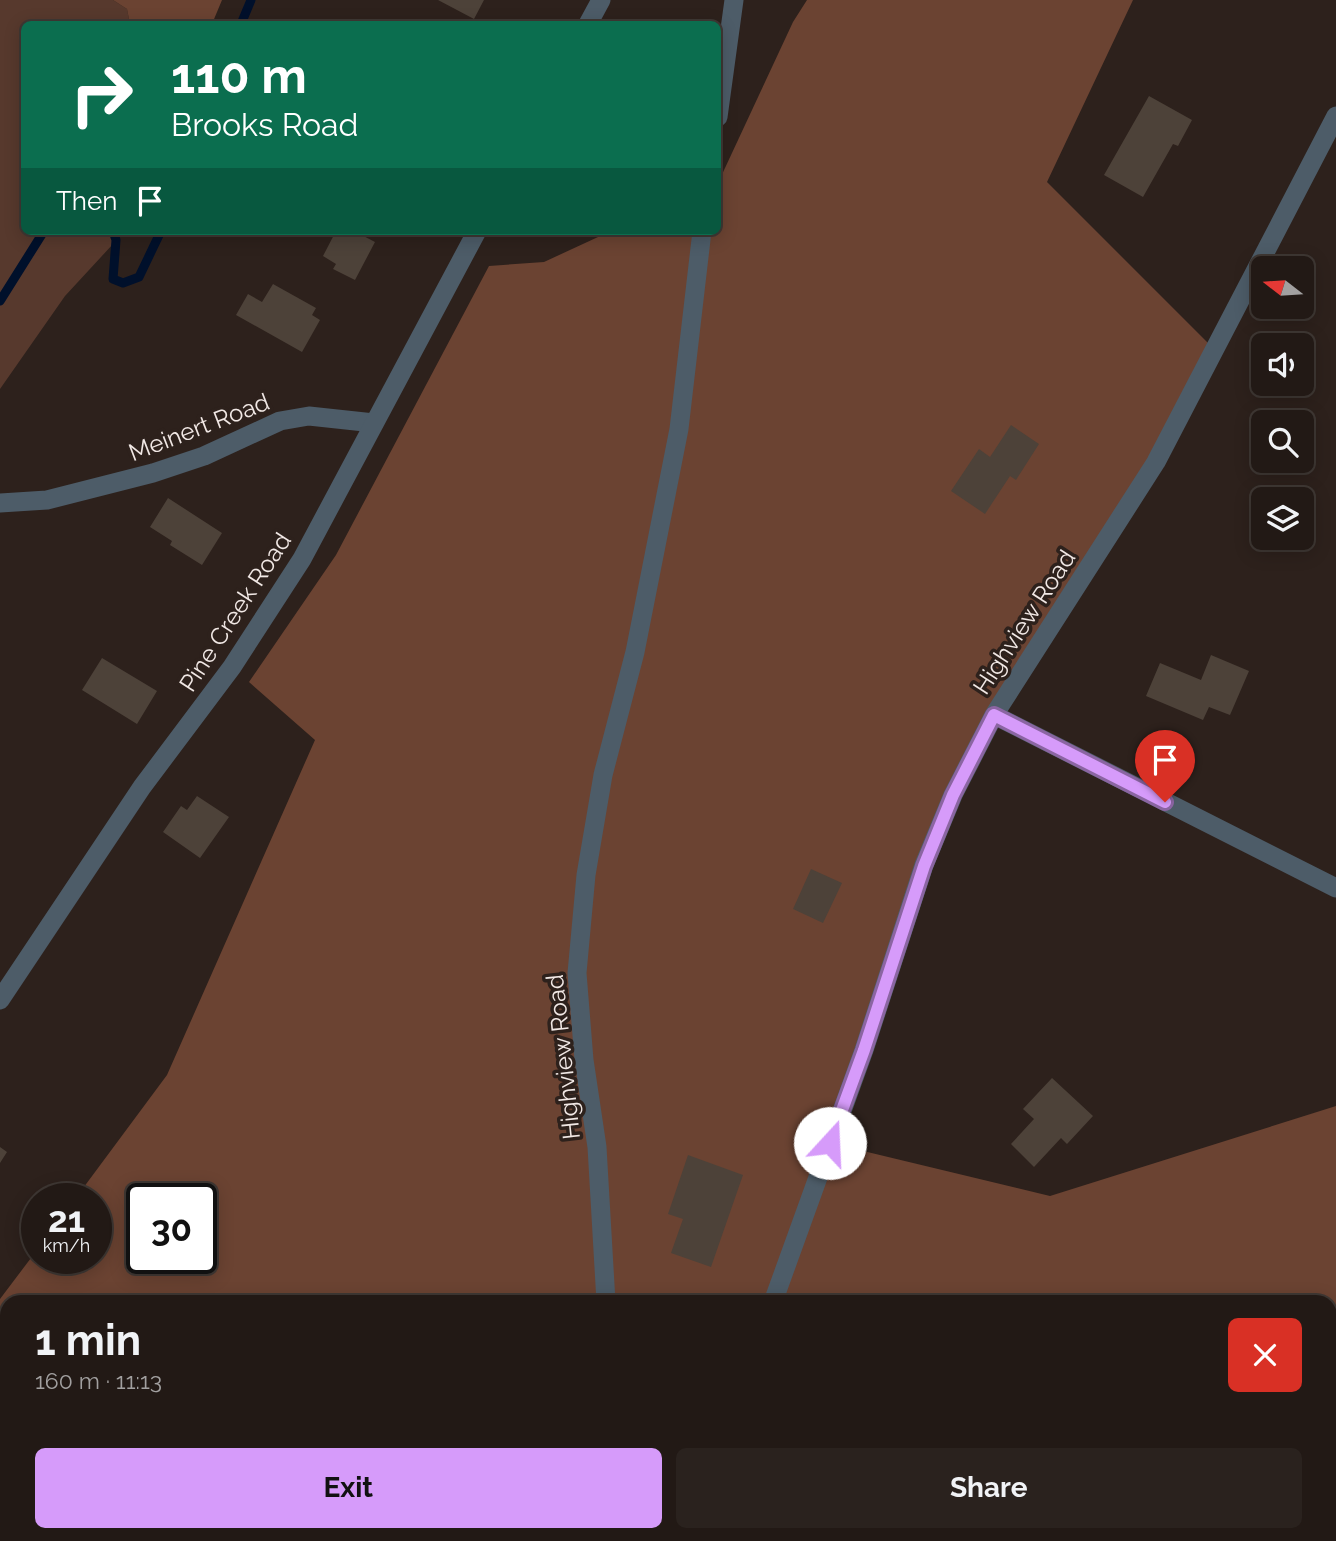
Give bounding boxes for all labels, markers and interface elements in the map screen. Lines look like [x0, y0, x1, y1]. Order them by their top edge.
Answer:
text: 110 m [171, 47, 307, 104]
icon: right [56, 49, 147, 140]
text: Brooks Road [171, 106, 358, 143]
icon: arrive [131, 182, 169, 220]
text: Then [56, 186, 117, 216]
north arrow [1251, 256, 1314, 318]
map controls [1251, 256, 1314, 550]
button: sound [1251, 333, 1314, 396]
street label: Meinert Road [125, 387, 273, 467]
button: search [1251, 410, 1314, 473]
button: layers [1251, 487, 1314, 550]
street label: Pine Creek Road [173, 527, 297, 697]
street label: Highview Road [967, 545, 1081, 699]
pin [1135, 730, 1195, 802]
icon: arrive [1146, 741, 1184, 779]
street label: Highview Road [540, 973, 586, 1141]
position arrow [793, 1106, 867, 1180]
speed limit sign: 30 [126, 1183, 217, 1274]
text: 21 [48, 1199, 85, 1240]
text: km/h [43, 1235, 90, 1256]
text: 1 min [35, 1316, 141, 1365]
button: close [1228, 1318, 1302, 1392]
text: 160 m · 11:13 [35, 1367, 162, 1394]
button: Exit [35, 1448, 662, 1528]
button: Share [676, 1448, 1302, 1528]

